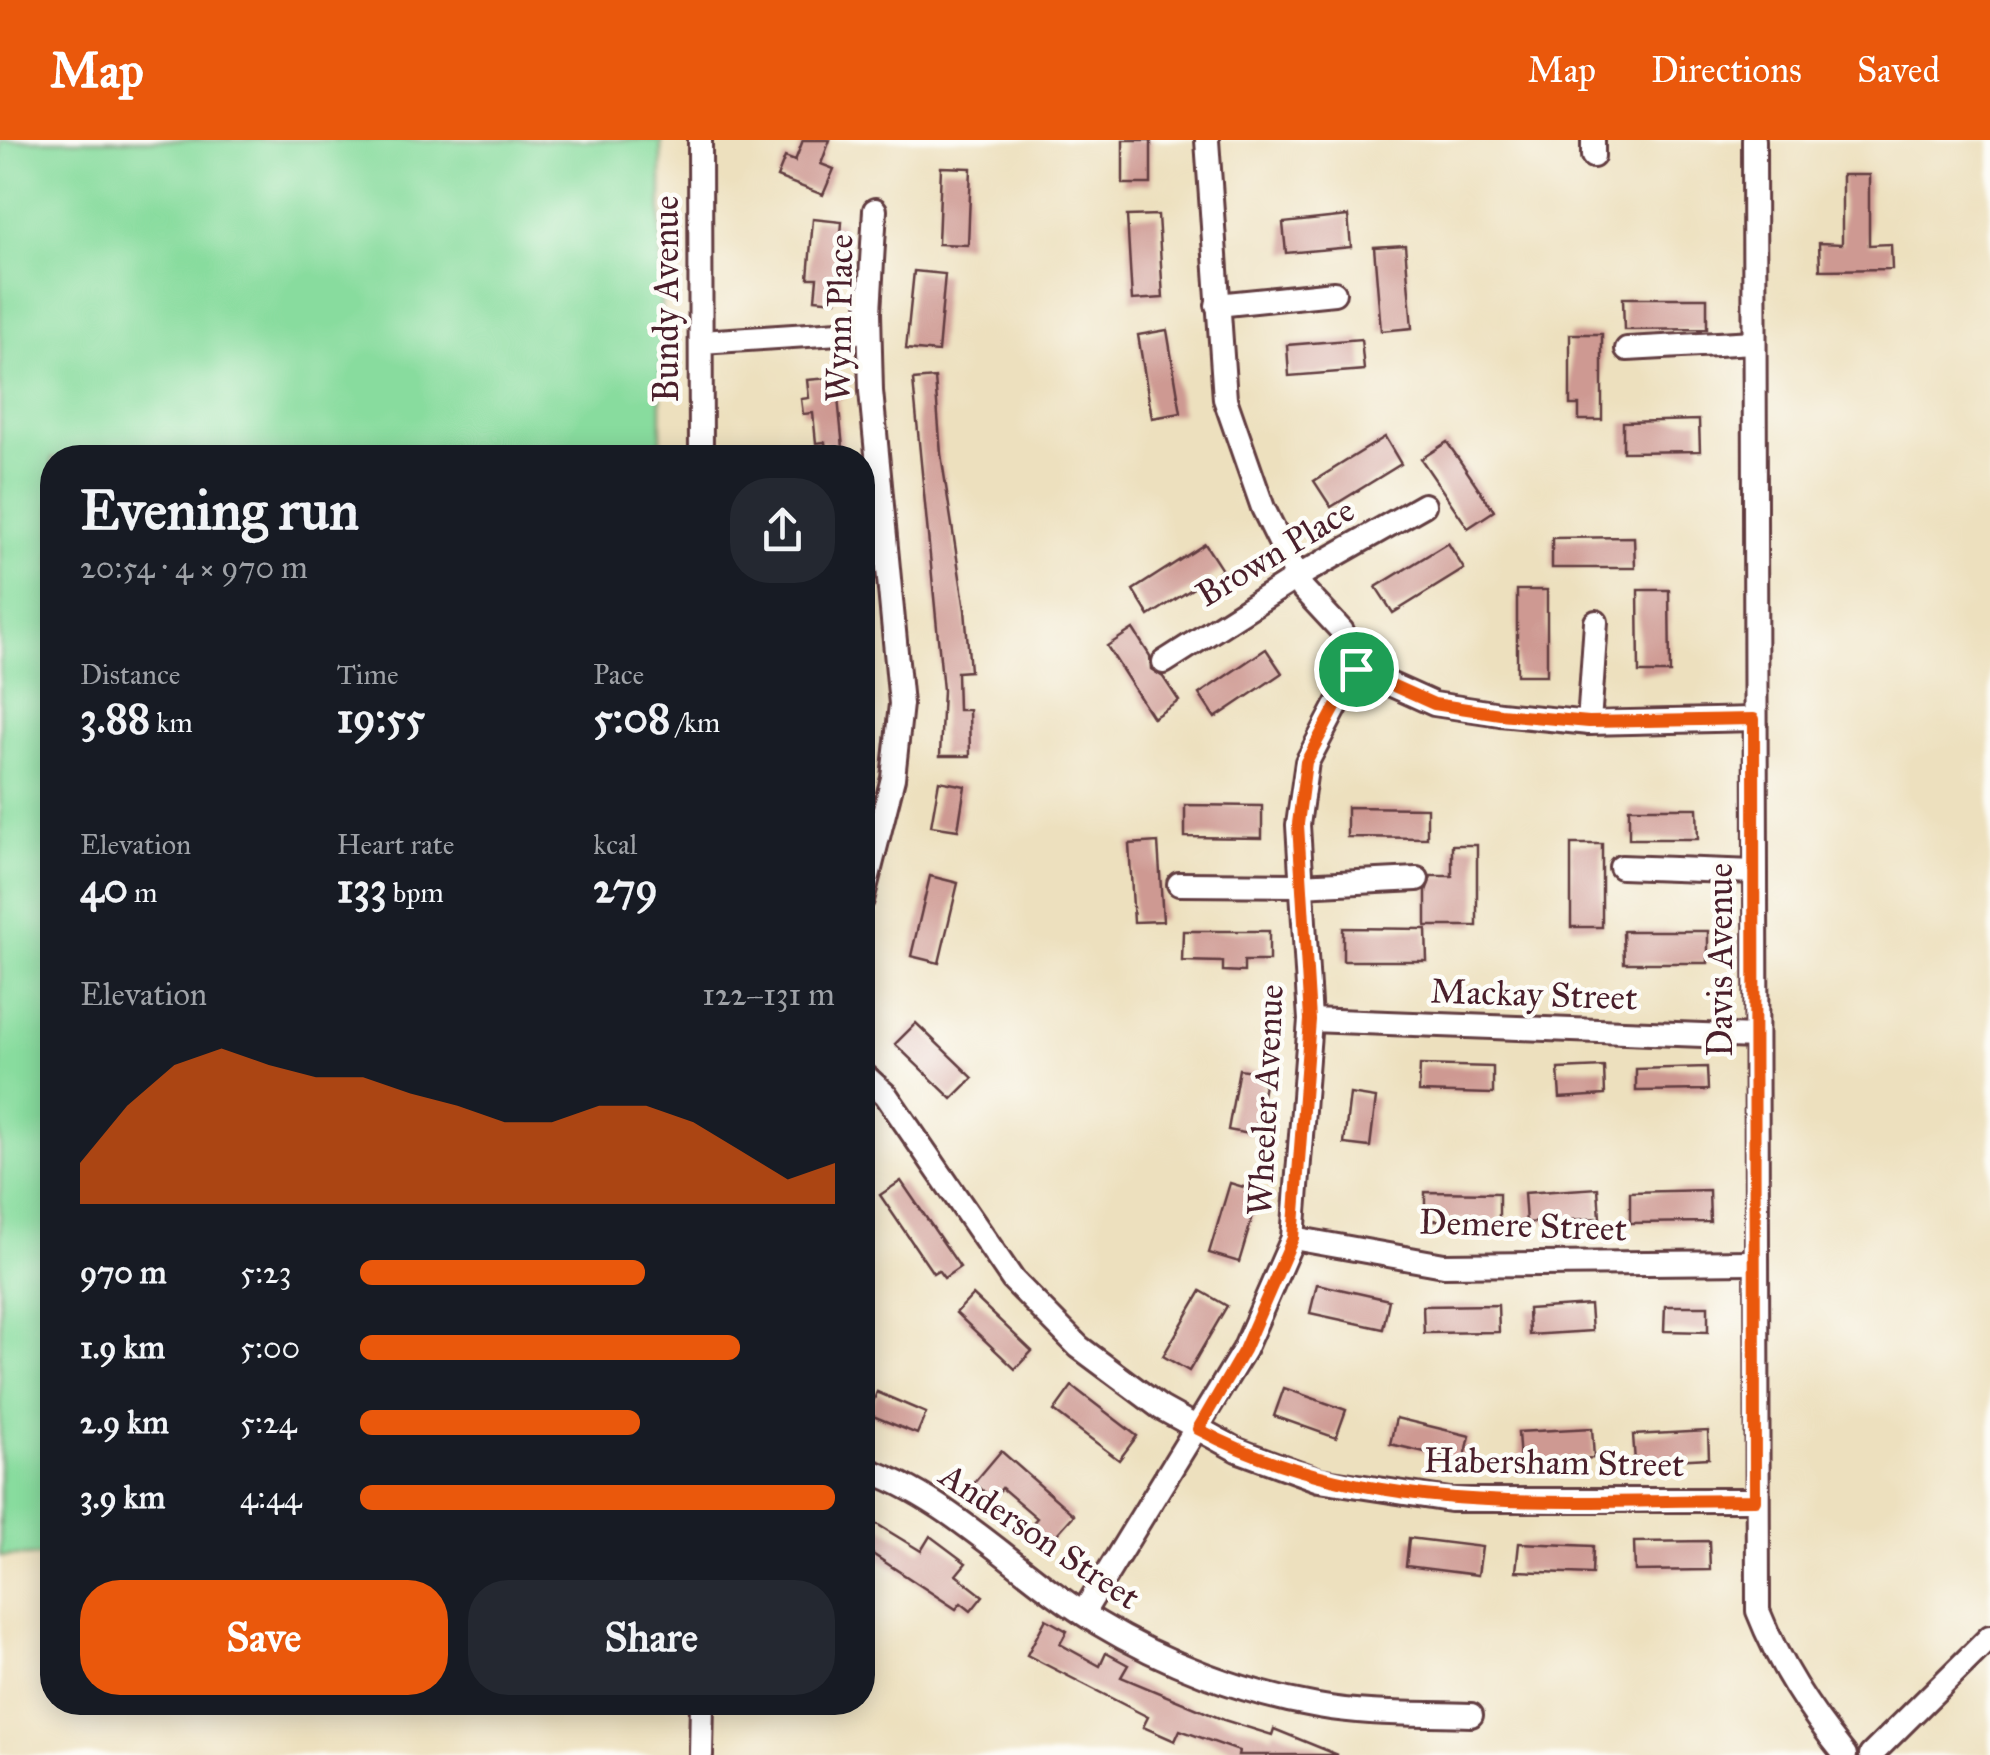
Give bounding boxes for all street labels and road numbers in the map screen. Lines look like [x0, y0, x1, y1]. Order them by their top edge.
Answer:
street label: Bundy Avenue [645, 195, 688, 403]
street label: Wynn Place [817, 234, 862, 402]
street label: Brown Place [1188, 488, 1362, 616]
street label: Davis Avenue [1699, 863, 1742, 1057]
street label: Mackay Street [1430, 969, 1638, 1020]
street label: Wheeler Avenue [1238, 983, 1293, 1217]
street label: Demere Street [1418, 1200, 1628, 1251]
street label: Habersham Street [1423, 1439, 1685, 1486]
street label: Anderson Street [930, 1453, 1148, 1619]

